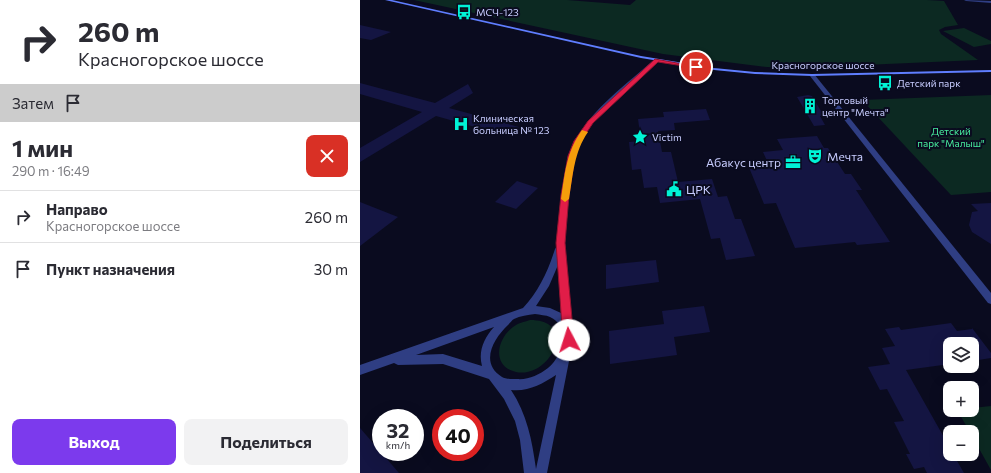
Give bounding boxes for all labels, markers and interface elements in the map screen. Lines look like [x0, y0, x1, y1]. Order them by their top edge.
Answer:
bus stop icon: МСЧ-123 [455, 3, 473, 21]
place label: МСЧ-123 [476, 6, 519, 18]
text: 260 m [78, 14, 159, 48]
icon: right [12, 16, 64, 68]
text: Красногорское шоссе [78, 48, 264, 70]
pin [679, 50, 713, 84]
icon: arrive [685, 56, 707, 78]
street label: Красногорское шоссе [771, 59, 875, 71]
bus stop icon: Детский парк [876, 74, 894, 92]
place label: Детский парк [897, 77, 961, 89]
icon: arrive [62, 92, 84, 114]
text: Затем [12, 94, 54, 112]
place label: Торговый центр "Мечта" [822, 94, 889, 118]
building icon: Торговый центр "Мечта" [801, 97, 819, 115]
place label: Клиническая больница № 123 [473, 112, 550, 136]
hospital icon: Клиническая больница № 123 [452, 115, 470, 133]
park label: Детский парк "Малыш" [917, 125, 985, 149]
place icon: Victim [631, 128, 649, 146]
place label: Victim [652, 131, 682, 143]
text: 1 мин [12, 133, 73, 162]
button: close [306, 135, 348, 177]
theatre icon: Мечта [806, 147, 824, 165]
place label: Мечта [827, 149, 863, 163]
office icon: Абакус центр [784, 153, 802, 171]
place label: Абакус центр [706, 155, 781, 169]
text: 290 m · 16:49 [12, 163, 90, 179]
public building icon: ЦРК [665, 180, 683, 198]
place label: ЦРК [686, 182, 711, 196]
text: Направо [46, 200, 108, 218]
icon: right [12, 206, 34, 228]
text: 260 m [305, 208, 348, 226]
text: Красногорское шоссе [46, 218, 180, 234]
icon: arrive [12, 258, 34, 280]
text: Пункт назначения [46, 260, 175, 278]
text: 30 m [314, 260, 348, 278]
position arrow [548, 319, 590, 361]
map controls [943, 337, 979, 461]
button: layers [943, 337, 979, 373]
button: + [943, 381, 979, 417]
speed limit sign: 40 [432, 409, 484, 461]
text: 32 [387, 418, 409, 442]
button: Выход [12, 419, 176, 465]
button: Поделиться [184, 419, 348, 465]
button: − [943, 425, 979, 461]
text: km/h [386, 439, 410, 451]

